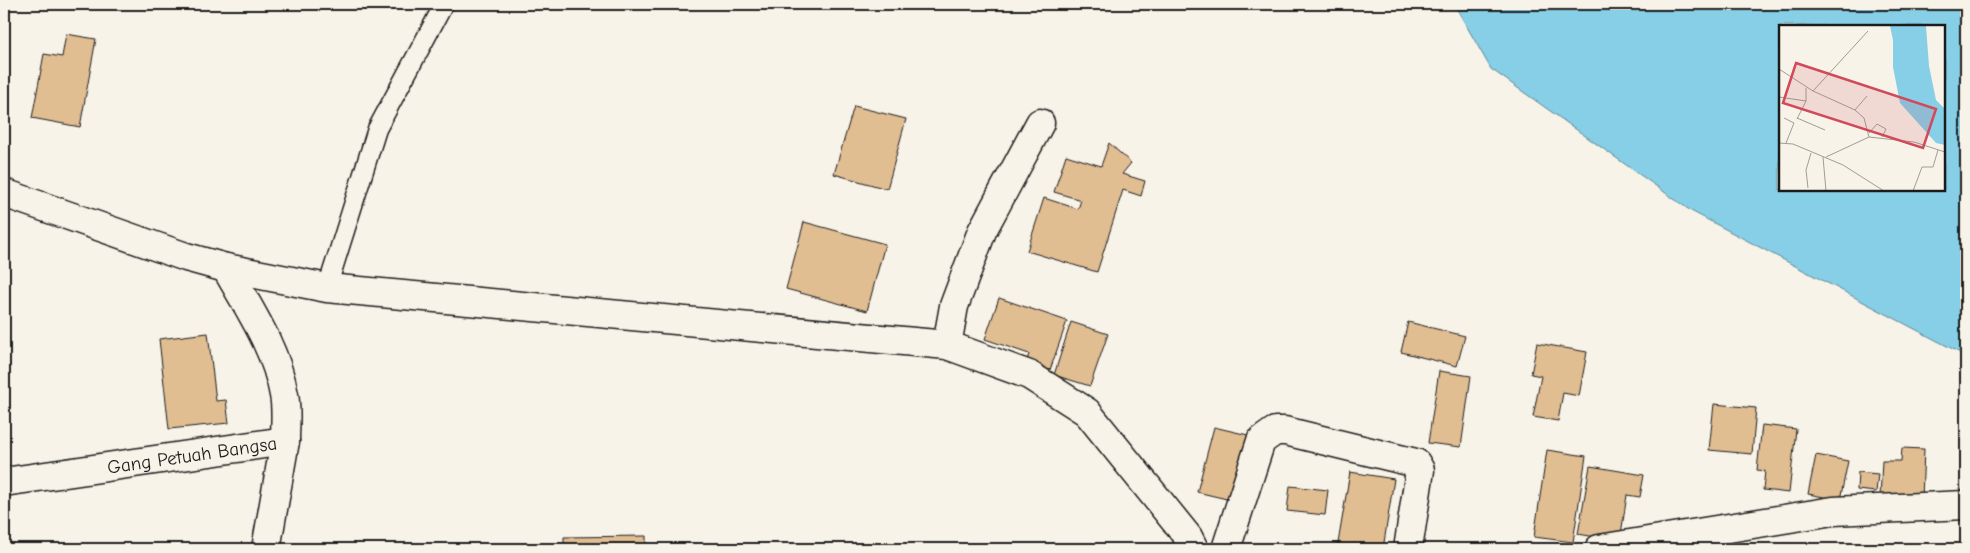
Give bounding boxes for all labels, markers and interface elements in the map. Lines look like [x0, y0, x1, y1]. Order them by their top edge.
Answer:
inset map [1779, 25, 1945, 191]
street label: Gang Petuah Bangsa [106, 432, 278, 479]

